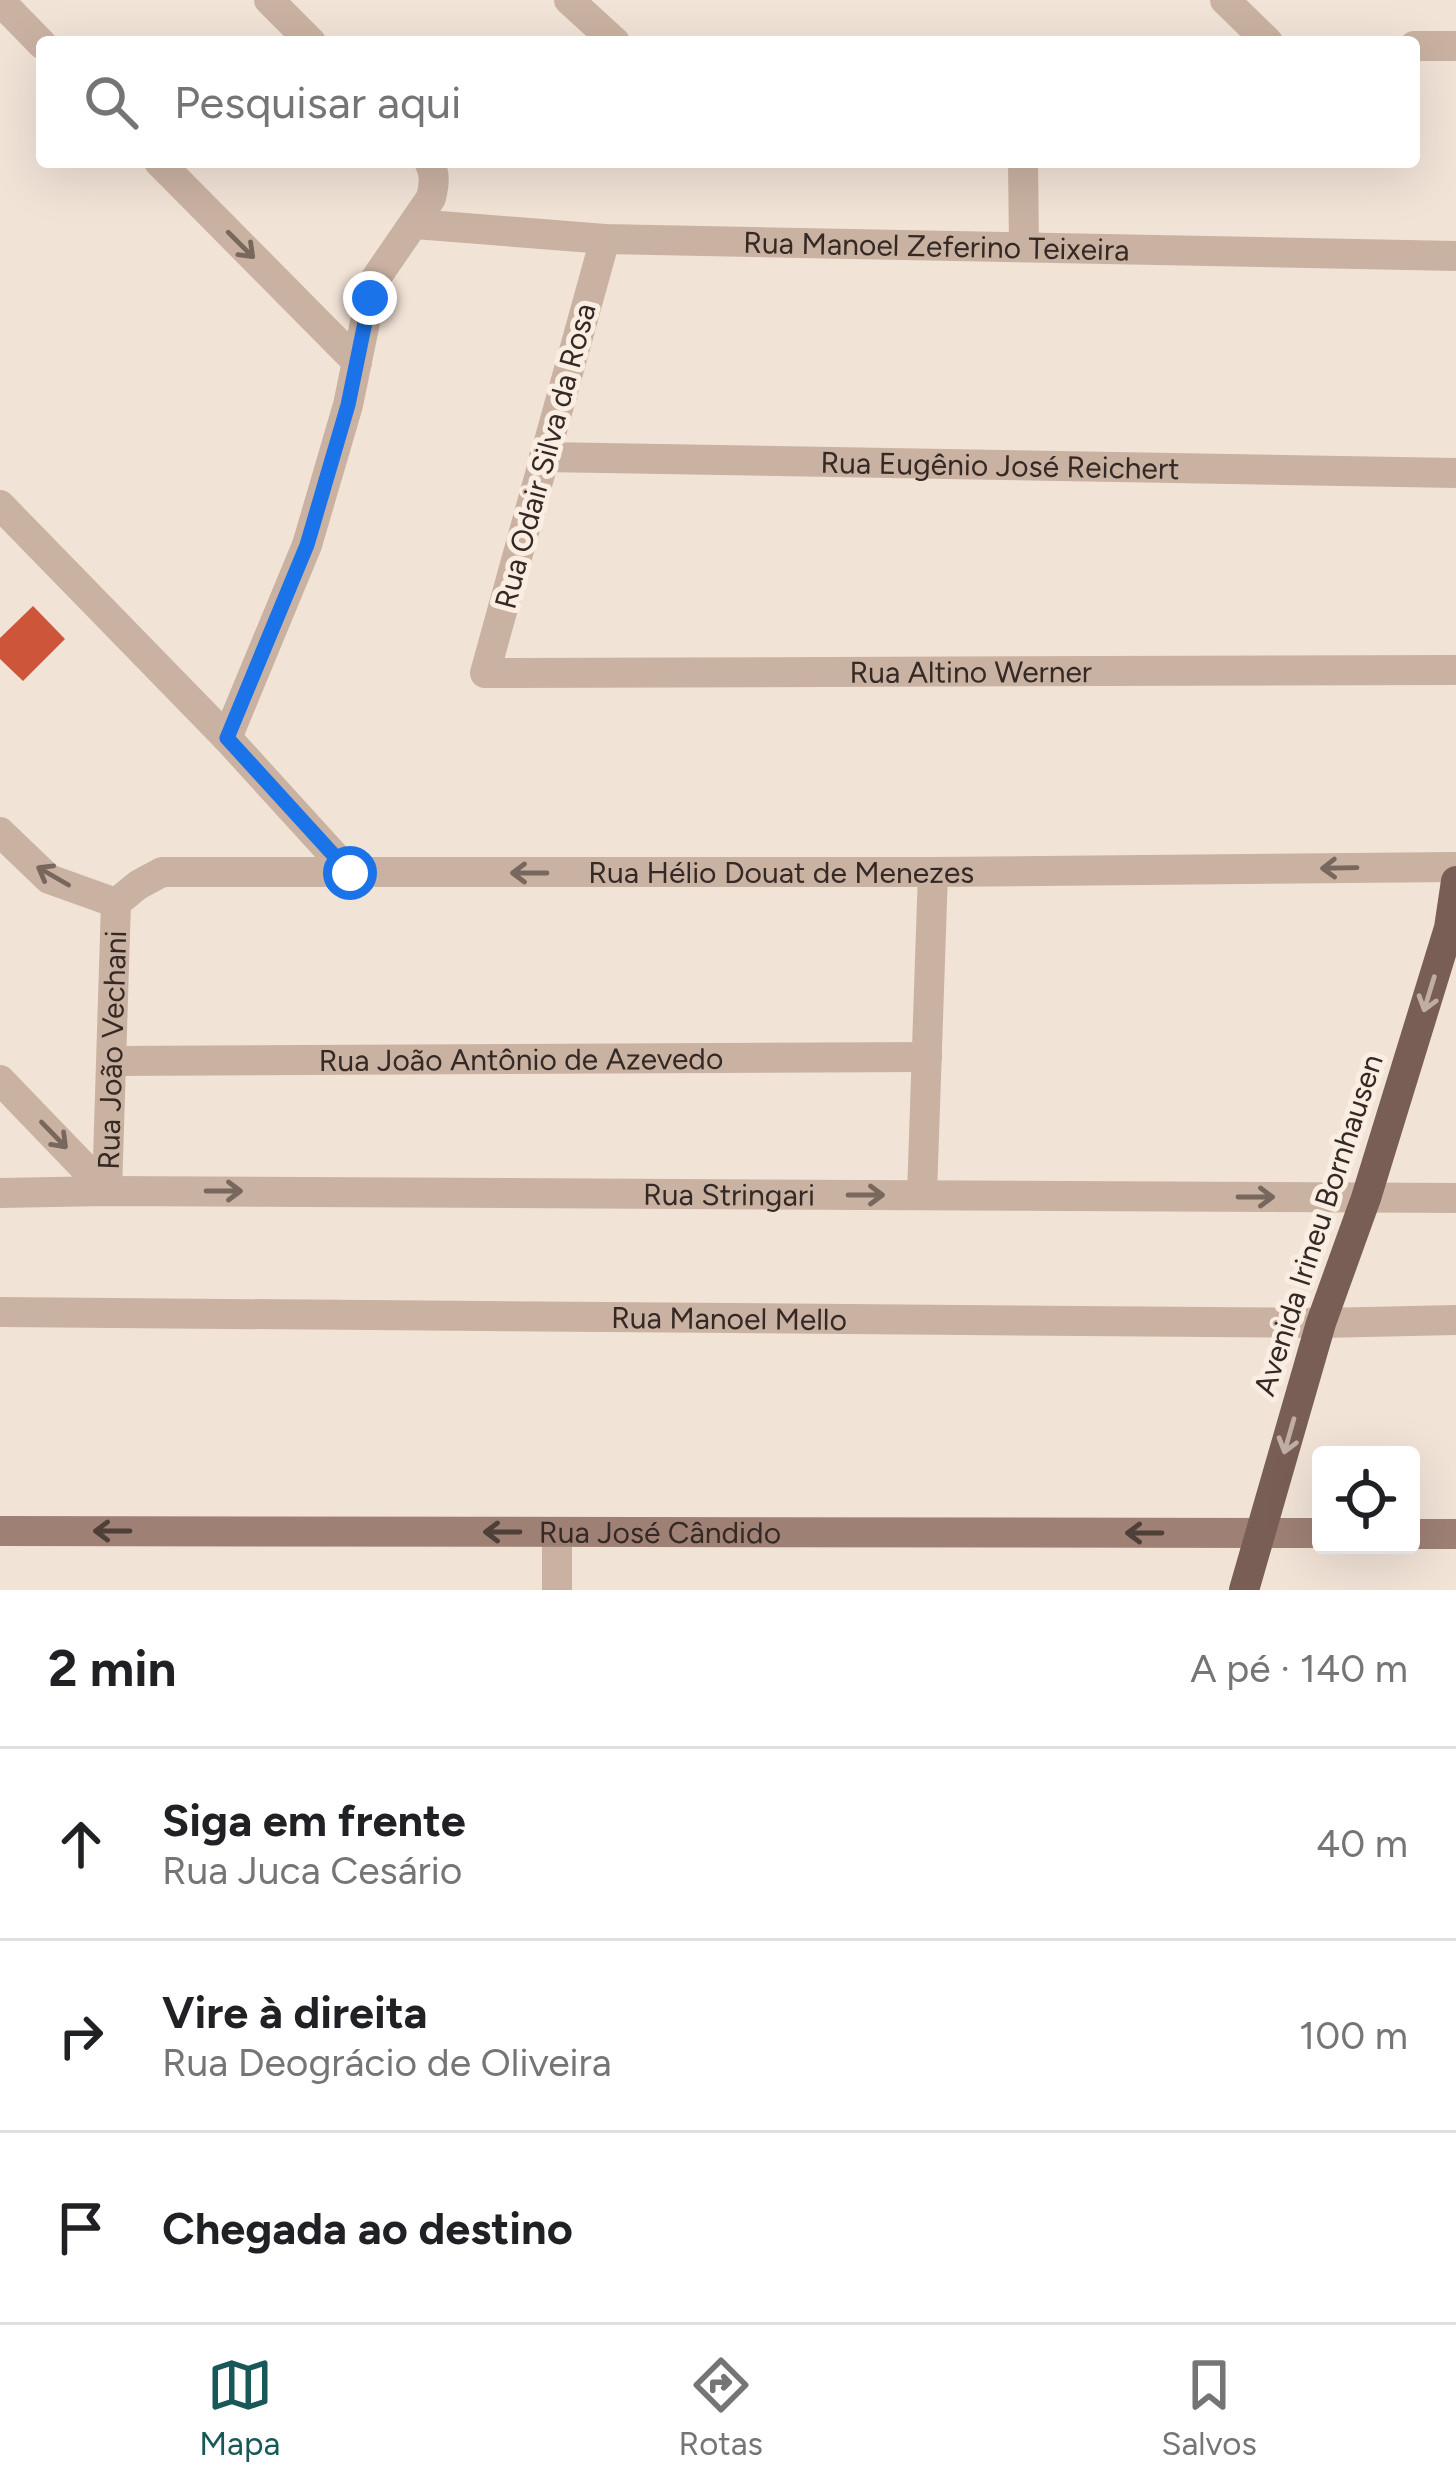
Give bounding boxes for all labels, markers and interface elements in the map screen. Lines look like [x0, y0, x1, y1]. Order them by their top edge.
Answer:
search box [36, 36, 1420, 168]
icon: search [78, 69, 144, 135]
text: Pesquisar aqui [174, 75, 461, 129]
street label: Rua Manoel Zeferino Teixeira [743, 223, 1130, 268]
one-way arrow [226, 230, 255, 259]
route end [343, 271, 397, 325]
street label: Rua Odair Silva da Rosa [486, 299, 604, 613]
street label: Rua Eugênio José Reichert [820, 443, 1180, 487]
street label: Rua Altino Werner [849, 653, 1092, 690]
route start [323, 846, 377, 900]
street label: Rua Hélio Douat de Menezes [588, 853, 974, 891]
one-way arrow [1320, 857, 1359, 879]
one-way arrow [510, 862, 549, 884]
one-way arrow [36, 864, 71, 888]
street label: Rua João Vechani [89, 930, 134, 1170]
one-way arrow [1416, 974, 1438, 1012]
street label: Rua João Antônio de Azevedo [319, 1040, 723, 1078]
street label: Avenida Irineu Bornhausen [1245, 1050, 1391, 1400]
one-way arrow [39, 1120, 67, 1149]
street label: Rua Stringari [643, 1175, 815, 1213]
one-way arrow [204, 1180, 243, 1202]
one-way arrow [846, 1184, 885, 1206]
one-way arrow [1236, 1186, 1275, 1208]
street label: Rua Manoel Mello [611, 1299, 847, 1338]
one-way arrow [1277, 1416, 1299, 1454]
map controls [1312, 1446, 1420, 1554]
button: locate [1312, 1446, 1420, 1554]
street label: Rua José Cândido [539, 1513, 781, 1551]
one-way arrow [93, 1520, 132, 1542]
one-way arrow [483, 1521, 522, 1543]
one-way arrow [1125, 1522, 1164, 1544]
text: 2 min [48, 1638, 176, 1699]
text: A pé · 140 m [1190, 1645, 1408, 1692]
text: Siga em frente [162, 1793, 466, 1847]
icon: ahead [48, 1811, 114, 1877]
text: 40 m [1316, 1820, 1408, 1867]
text: Rua Juca Cesário [162, 1847, 462, 1894]
text: Vire à direita [162, 1985, 427, 2039]
icon: right [48, 2003, 114, 2069]
text: 100 m [1299, 2012, 1408, 2059]
text: Rua Deográcio de Oliveira [162, 2039, 612, 2086]
icon: arrive [48, 2195, 114, 2261]
text: Chegada ao destino [162, 2201, 573, 2255]
tab: Mapa [199, 2352, 280, 2463]
tab: Rotas [679, 2352, 763, 2463]
tab: Salvos [1161, 2352, 1257, 2463]

